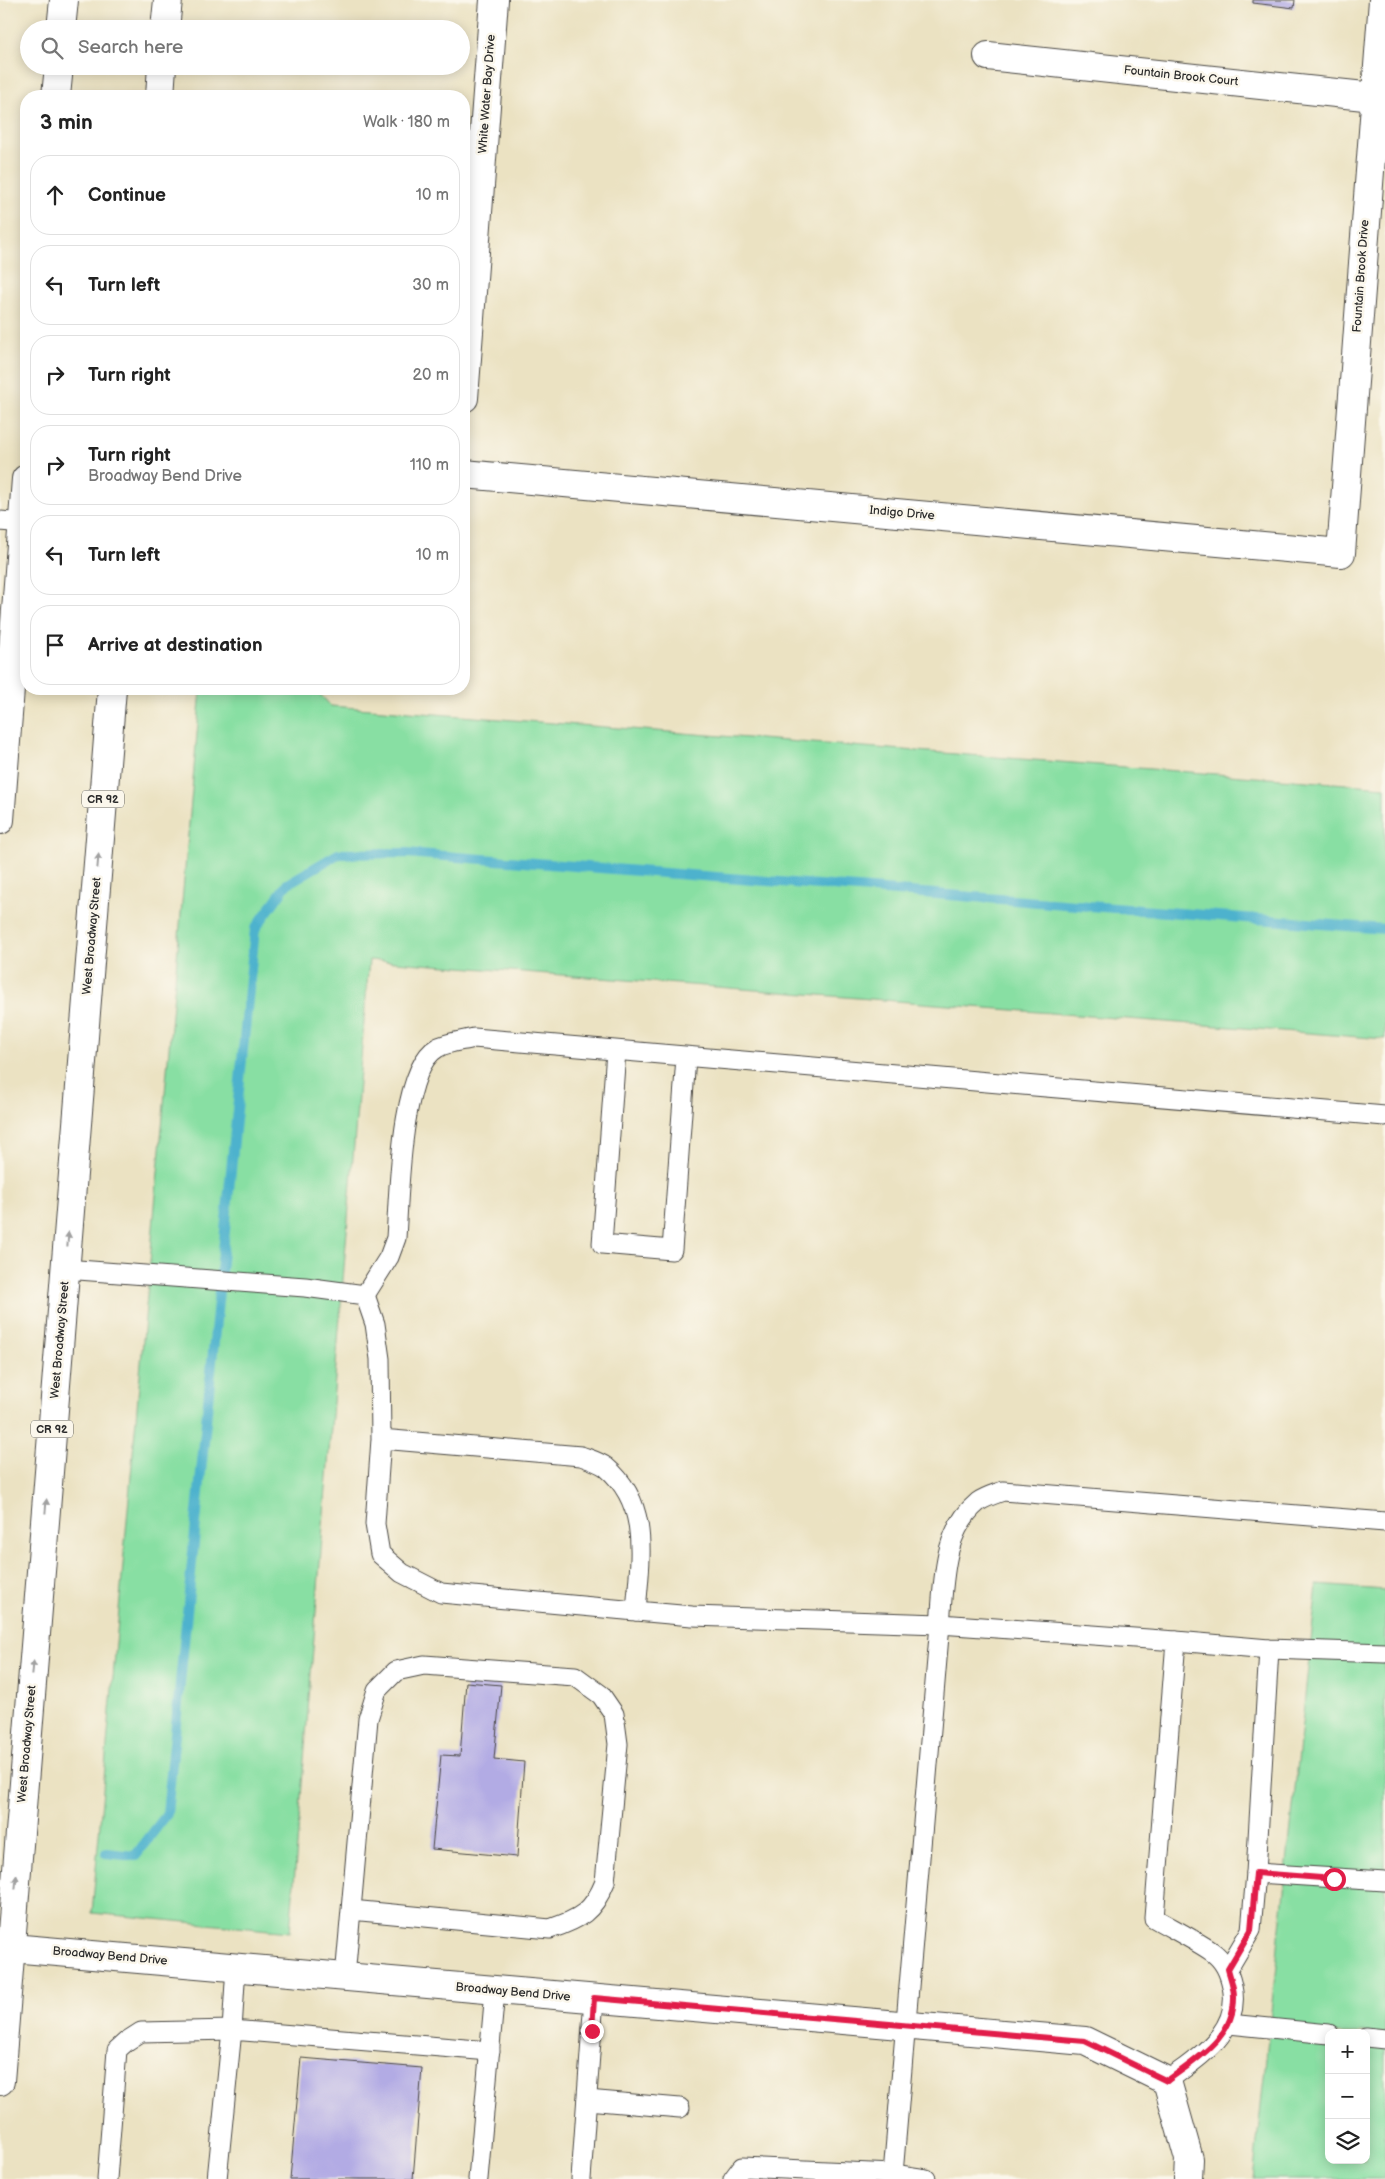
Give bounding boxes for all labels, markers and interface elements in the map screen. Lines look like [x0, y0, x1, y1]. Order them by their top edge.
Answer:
search box [20, 20, 470, 75]
icon: search [38, 34, 66, 62]
street label: White Water Bay Drive [475, 34, 499, 154]
text: Search here [78, 36, 183, 59]
street label: Fountain Brook Court [1123, 63, 1239, 90]
text: 3 min [40, 110, 93, 135]
text: Walk · 180 m [363, 113, 450, 132]
icon: ahead [41, 181, 69, 209]
text: Continue [88, 184, 166, 207]
text: 10 m [416, 186, 449, 205]
street label: Fountain Brook Drive [1350, 219, 1372, 333]
icon: left [41, 271, 69, 299]
text: Turn left [88, 274, 160, 297]
text: 30 m [412, 276, 449, 295]
icon: right [41, 361, 69, 389]
text: Turn right [88, 364, 171, 387]
text: 20 m [413, 366, 449, 385]
text: Turn right [88, 444, 171, 467]
icon: right [41, 451, 69, 479]
text: 110 m [410, 456, 449, 475]
text: Broadway Bend Drive [88, 467, 242, 486]
street label: Indigo Drive [869, 503, 935, 523]
icon: left [41, 541, 69, 569]
text: Turn left [88, 544, 160, 567]
text: 10 m [416, 546, 449, 565]
icon: arrive [41, 631, 69, 659]
text: Arrive at destination [88, 634, 263, 657]
road number: CR 92 [82, 791, 124, 808]
one-way arrow [94, 852, 102, 868]
street label: West Broadway Street [79, 876, 105, 995]
one-way arrow [64, 1231, 72, 1247]
street label: West Broadway Street [47, 1280, 73, 1399]
road number: CR 92 [31, 1420, 73, 1438]
one-way arrow [42, 1497, 50, 1513]
one-way arrow [29, 1659, 37, 1675]
street label: West Broadway Street [14, 1684, 40, 1803]
route start [1323, 1868, 1346, 1891]
one-way arrow [12, 1874, 20, 1890]
street label: Broadway Bend Drive [52, 1943, 168, 1969]
street label: Broadway Bend Drive [455, 1979, 571, 2005]
route end [581, 2020, 604, 2043]
map controls [1325, 2029, 1370, 2164]
button: + [1325, 2029, 1370, 2074]
button: − [1325, 2074, 1370, 2119]
button: layers [1325, 2119, 1370, 2164]

